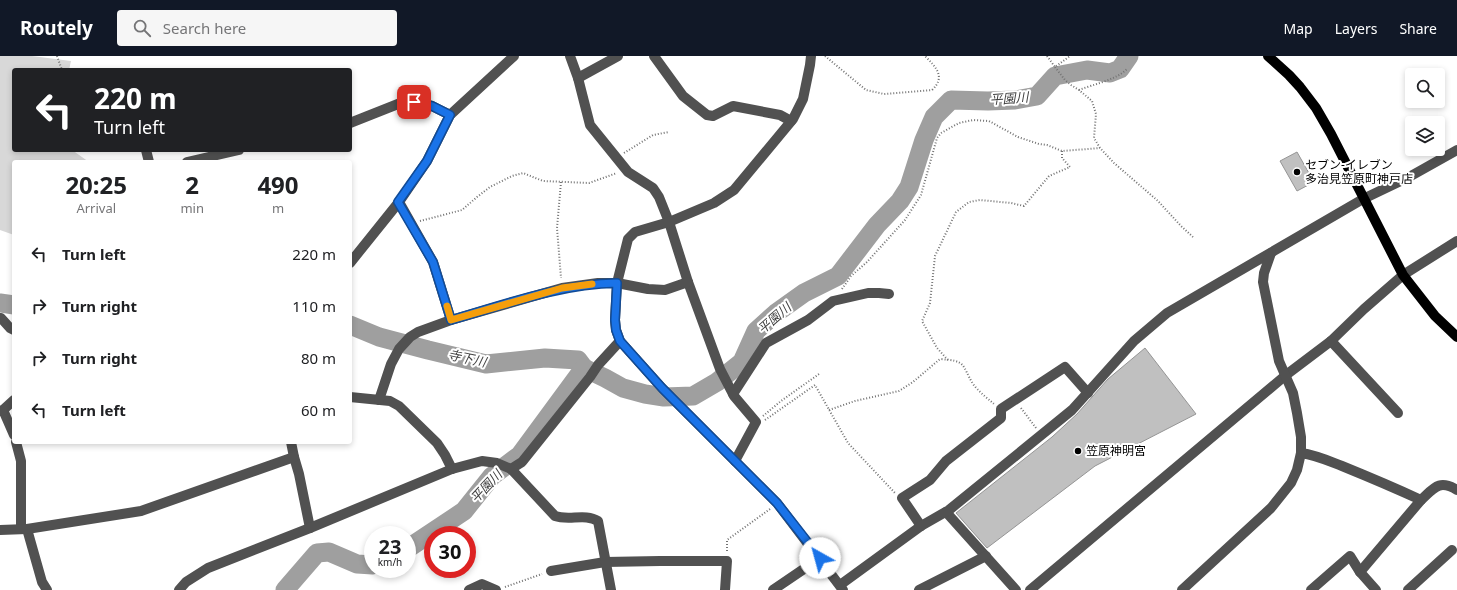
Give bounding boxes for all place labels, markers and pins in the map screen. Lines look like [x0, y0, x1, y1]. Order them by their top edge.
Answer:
pin [397, 85, 431, 119]
place label: セブン-イレブン 多治見笠原町神戸店 [1305, 156, 1413, 187]
marker: セブン-イレブン 多治見笠原町神戸店 [1292, 167, 1302, 177]
place label: 笠原神明宮 [1086, 442, 1146, 459]
marker: 笠原神明宮 [1073, 446, 1083, 456]

